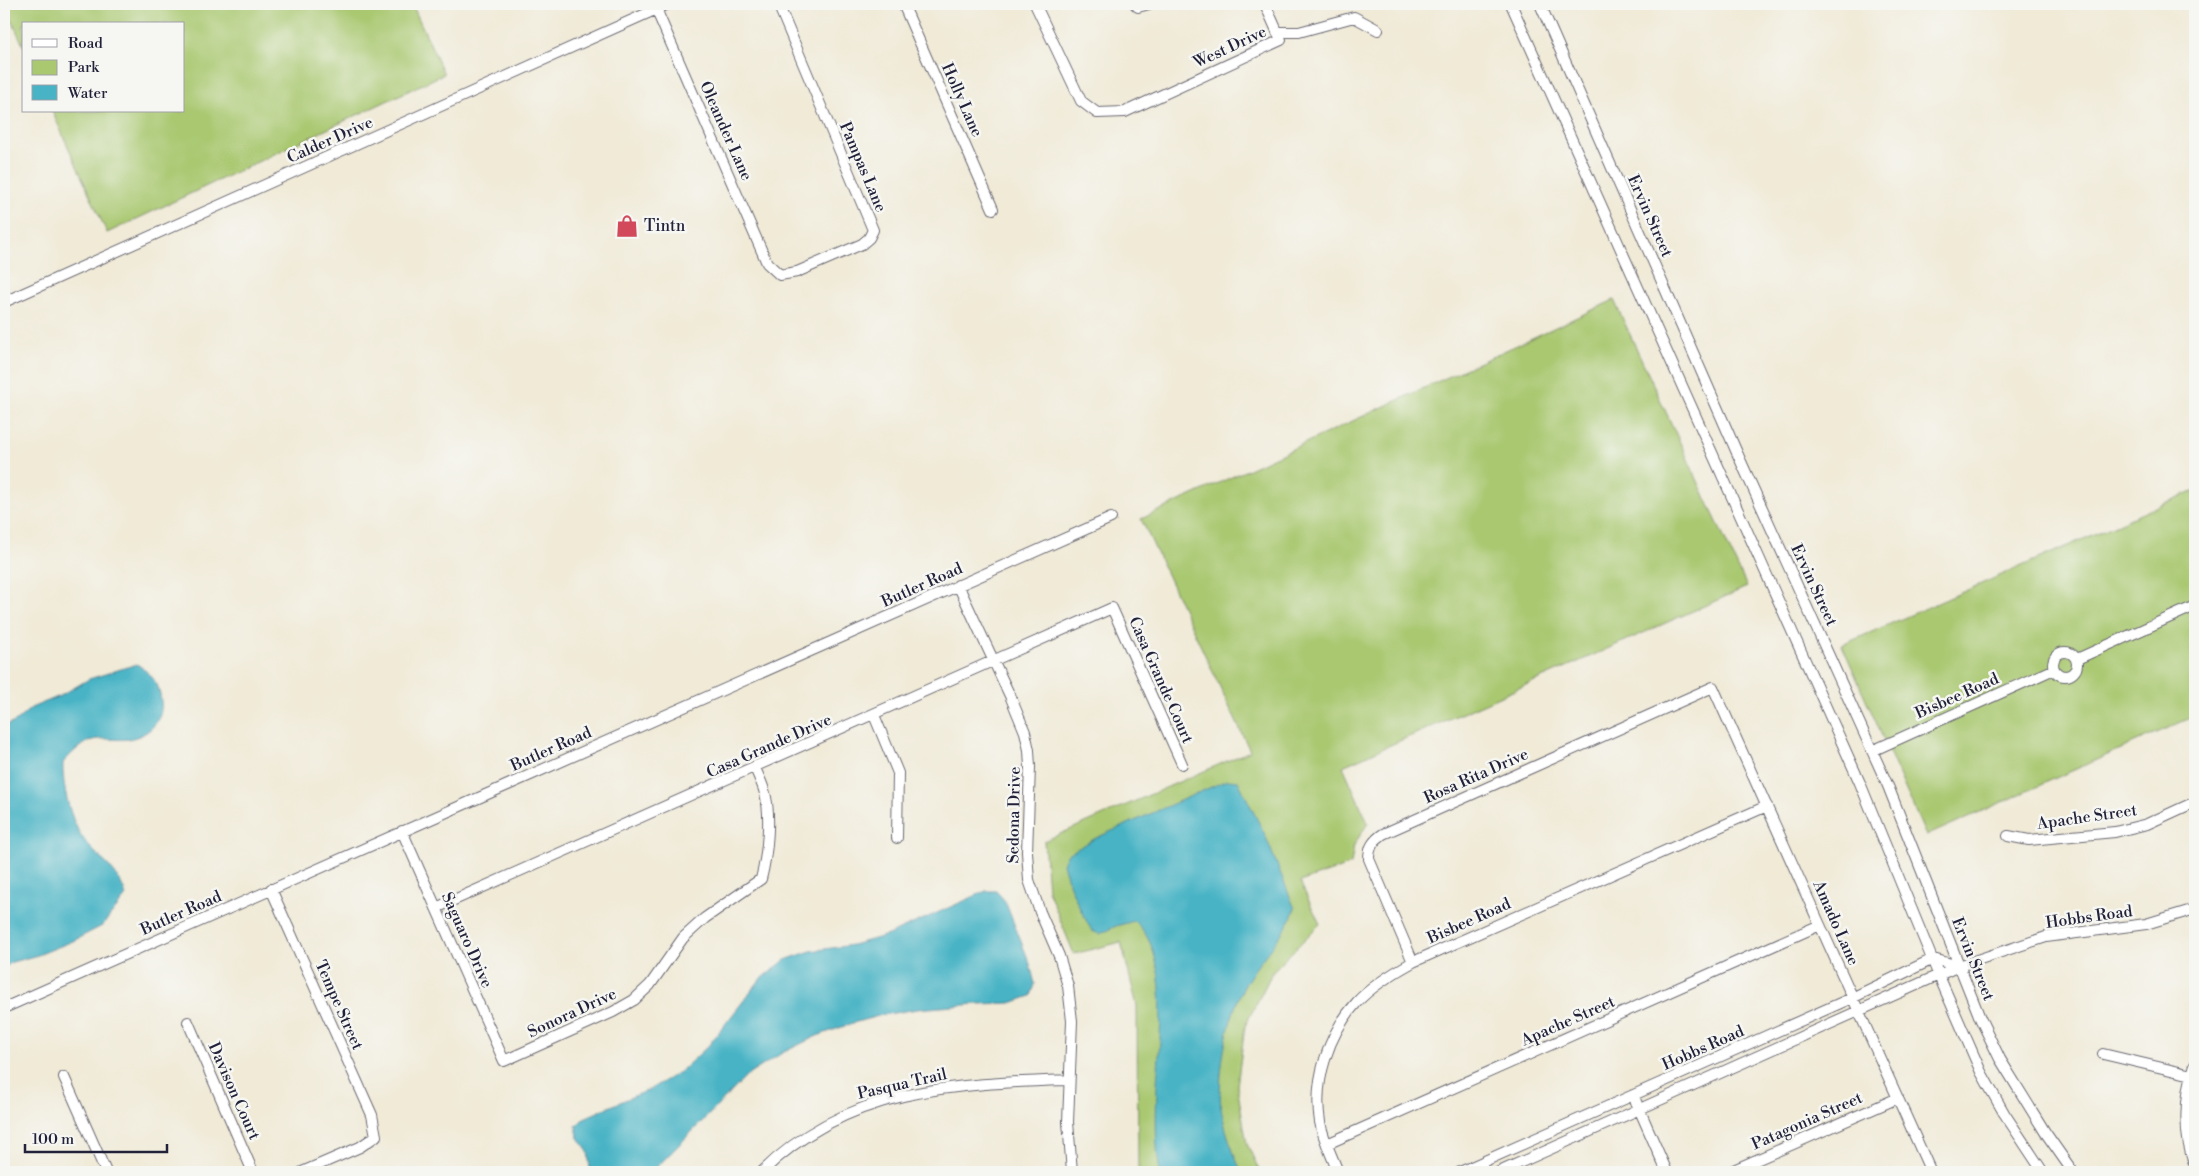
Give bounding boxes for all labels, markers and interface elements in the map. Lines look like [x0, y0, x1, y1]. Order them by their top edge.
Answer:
street label: West Drive [1189, 21, 1270, 73]
legend [22, 22, 185, 112]
text: Road [68, 34, 103, 53]
text: Park [68, 58, 100, 77]
street label: Holly Lane [937, 60, 987, 140]
street label: Oleander Lane [695, 78, 757, 184]
text: Water [67, 84, 108, 103]
street label: Calder Drive [284, 112, 376, 168]
street label: Pampas Lane [835, 119, 891, 215]
street label: Ervin Street [1623, 172, 1677, 261]
shop icon: Tintn [614, 213, 640, 239]
place label: Tintn [644, 216, 686, 236]
street label: Ervin Street [1786, 541, 1842, 629]
street label: Butler Road [878, 558, 966, 612]
street label: Casa Grande Court [1124, 614, 1198, 747]
street label: Bisbee Road [1911, 669, 2002, 724]
street label: Casa Grande Drive [703, 709, 835, 783]
street label: Butler Road [507, 722, 595, 776]
street label: Rosa Rita Drive [1421, 744, 1531, 808]
street label: Sedona Drive [1003, 766, 1025, 864]
street label: Apache Street [2035, 800, 2139, 834]
street label: Amado Lane [1808, 877, 1864, 969]
street label: Butler Road [137, 886, 225, 940]
street label: Saguaro Drive [437, 889, 497, 991]
street label: Bisbee Road [1423, 894, 1514, 949]
street label: Hobbs Road [2044, 901, 2134, 933]
street label: Ervin Street [1947, 914, 1999, 1004]
street label: Tempe Street [310, 957, 368, 1053]
street label: Sonora Drive [524, 984, 620, 1042]
street label: Apache Street [1517, 991, 1618, 1051]
street label: Hobbs Road [1659, 1021, 1747, 1075]
street label: Davison Court [204, 1039, 265, 1143]
street label: Pasqua Trail [855, 1064, 949, 1104]
street label: Patagonia Street [1748, 1087, 1866, 1154]
scale bar [25, 1121, 168, 1153]
text: 100 m [32, 1130, 74, 1149]

